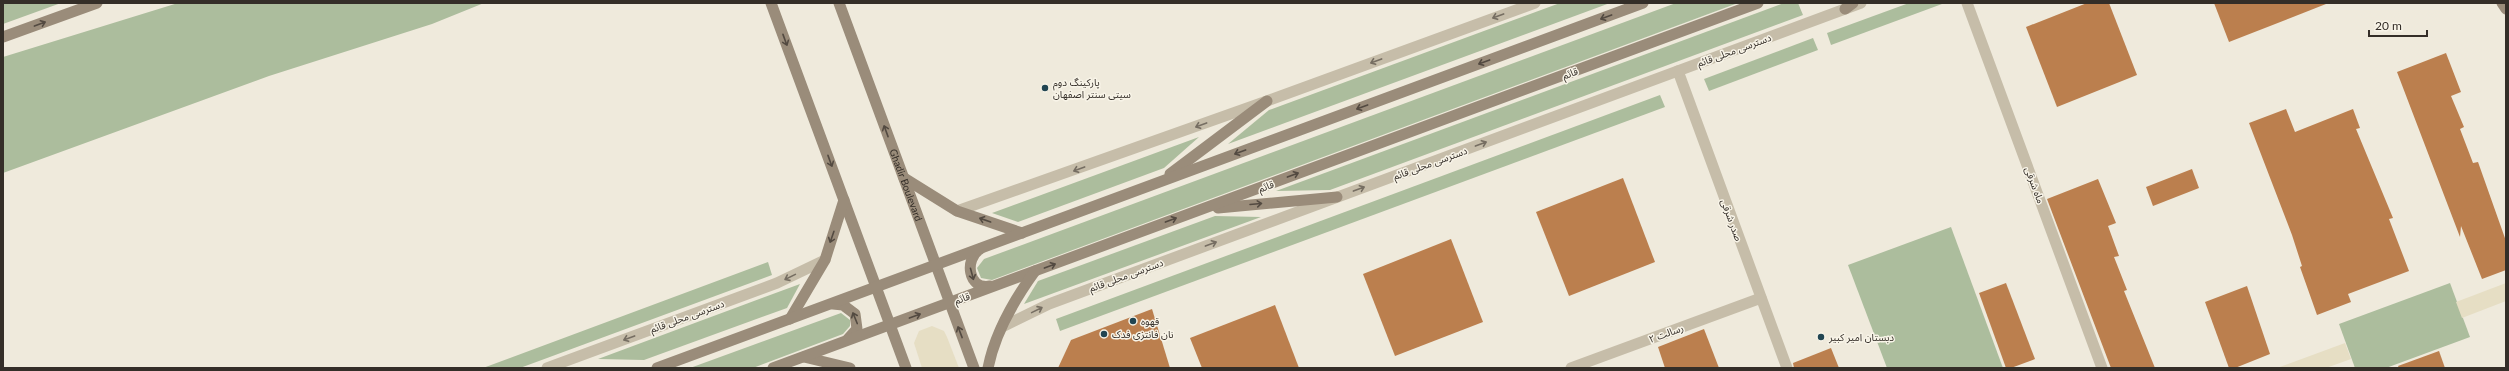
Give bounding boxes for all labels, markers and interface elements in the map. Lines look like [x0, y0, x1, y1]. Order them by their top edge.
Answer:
scale bar [2369, 12, 2427, 38]
one-way arrow [1491, 13, 1504, 20]
one-way arrow [1601, 13, 1613, 21]
text: 20 m [2375, 18, 2402, 33]
one-way arrow [33, 19, 45, 27]
street label: دسترسی محلی قائم [1695, 31, 1774, 71]
one-way arrow [781, 33, 789, 45]
one-way arrow [1370, 58, 1382, 66]
one-way arrow [1479, 58, 1491, 66]
street label: قائم [1561, 64, 1581, 83]
place label: پارکینگ دوم سیتی سنتر اصفهان [1053, 76, 1131, 101]
marker: پارکینگ دوم سیتی سنتر اصفهان [1040, 83, 1050, 93]
one-way arrow [1357, 103, 1369, 111]
one-way arrow [1195, 122, 1208, 129]
one-way arrow [882, 124, 889, 137]
one-way arrow [1474, 140, 1487, 147]
street label: دسترسی محلی قائم [1391, 144, 1470, 184]
street label: Ghadir Boulevard [887, 147, 925, 223]
one-way arrow [1234, 149, 1247, 156]
one-way arrow [826, 155, 834, 167]
one-way arrow [1073, 165, 1085, 173]
street label: ماه شرقی [2022, 165, 2047, 205]
one-way arrow [1287, 171, 1299, 179]
street label: قائم [1257, 177, 1277, 196]
one-way arrow [1352, 185, 1364, 193]
street label: صدر شرقی [1718, 197, 1745, 243]
one-way arrow [1249, 201, 1262, 208]
one-way arrow [980, 216, 992, 224]
one-way arrow [1165, 216, 1177, 224]
one-way arrow [828, 231, 835, 244]
one-way arrow [1204, 240, 1216, 248]
street label: دسترسی محلی قائم [1087, 256, 1166, 296]
one-way arrow [1043, 261, 1055, 269]
one-way arrow [969, 267, 976, 280]
one-way arrow [784, 274, 796, 281]
street label: قائم [953, 289, 973, 308]
street label: دسترسی محلی قائم [648, 297, 727, 337]
one-way arrow [1030, 306, 1042, 313]
one-way arrow [908, 311, 920, 319]
one-way arrow [851, 312, 858, 324]
place label: قهوه [1141, 315, 1160, 328]
marker: قهوه [1128, 316, 1138, 326]
street label: رسالت ۲ [1647, 321, 1686, 346]
one-way arrow [955, 326, 963, 338]
place label: نان فانتزی فدک [1112, 328, 1174, 341]
marker: نان فانتزی فدک [1099, 329, 1109, 339]
place label: دبستان امیر کبیر [1828, 331, 1894, 344]
marker: دبستان امیر کبیر [1816, 332, 1826, 342]
one-way arrow [623, 334, 635, 342]

